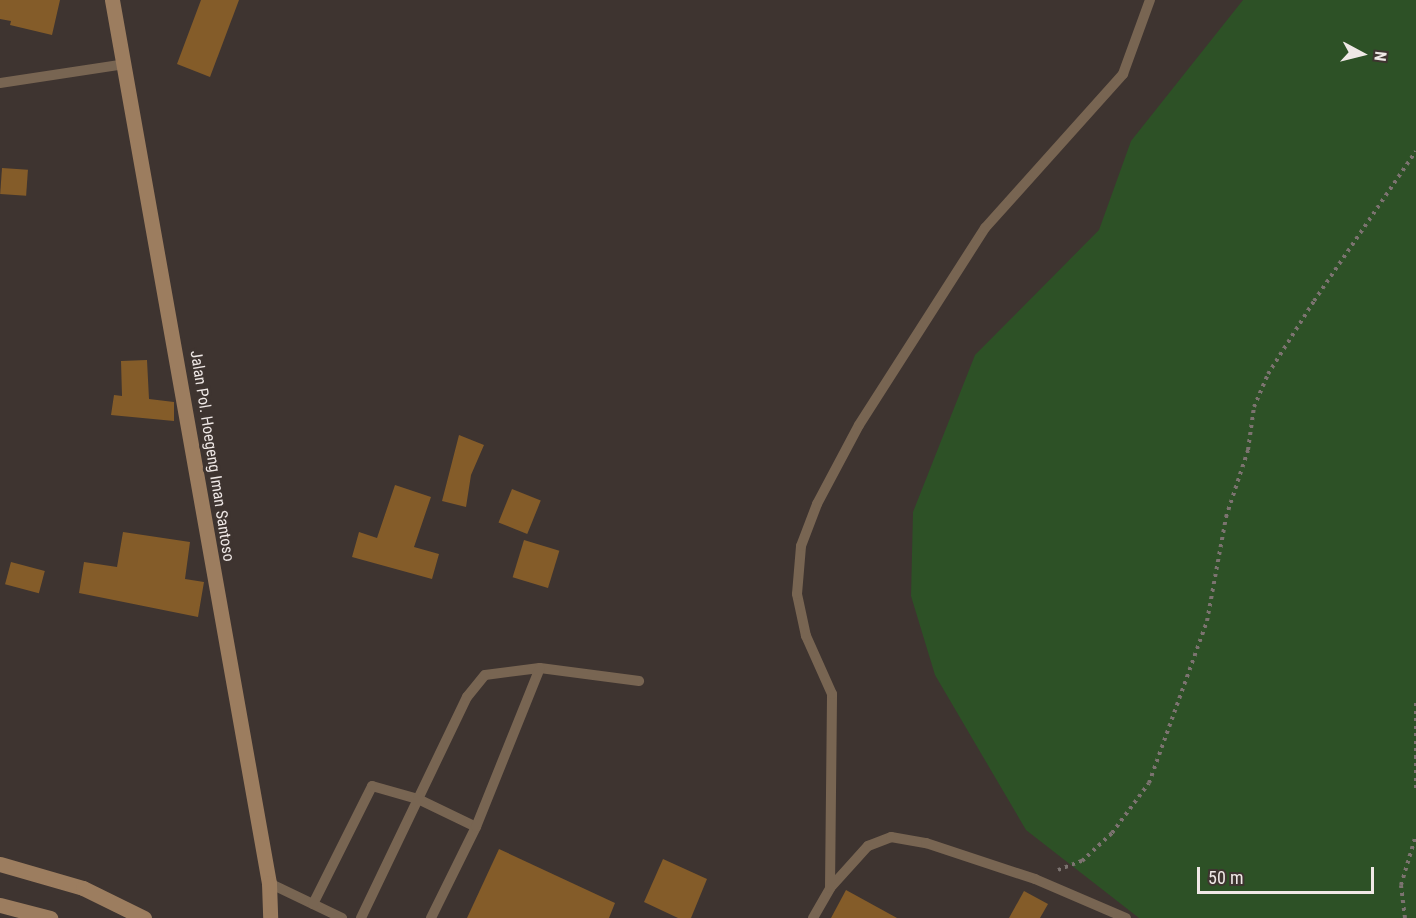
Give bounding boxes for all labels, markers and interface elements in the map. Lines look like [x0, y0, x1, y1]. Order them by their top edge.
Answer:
north arrow [1332, 24, 1392, 84]
text: N [1370, 50, 1390, 62]
street label: Jalan Pol. Hoegeng Iman Santoso [186, 349, 238, 563]
scale bar [1200, 855, 1377, 893]
text: 50 m [1208, 867, 1243, 888]

